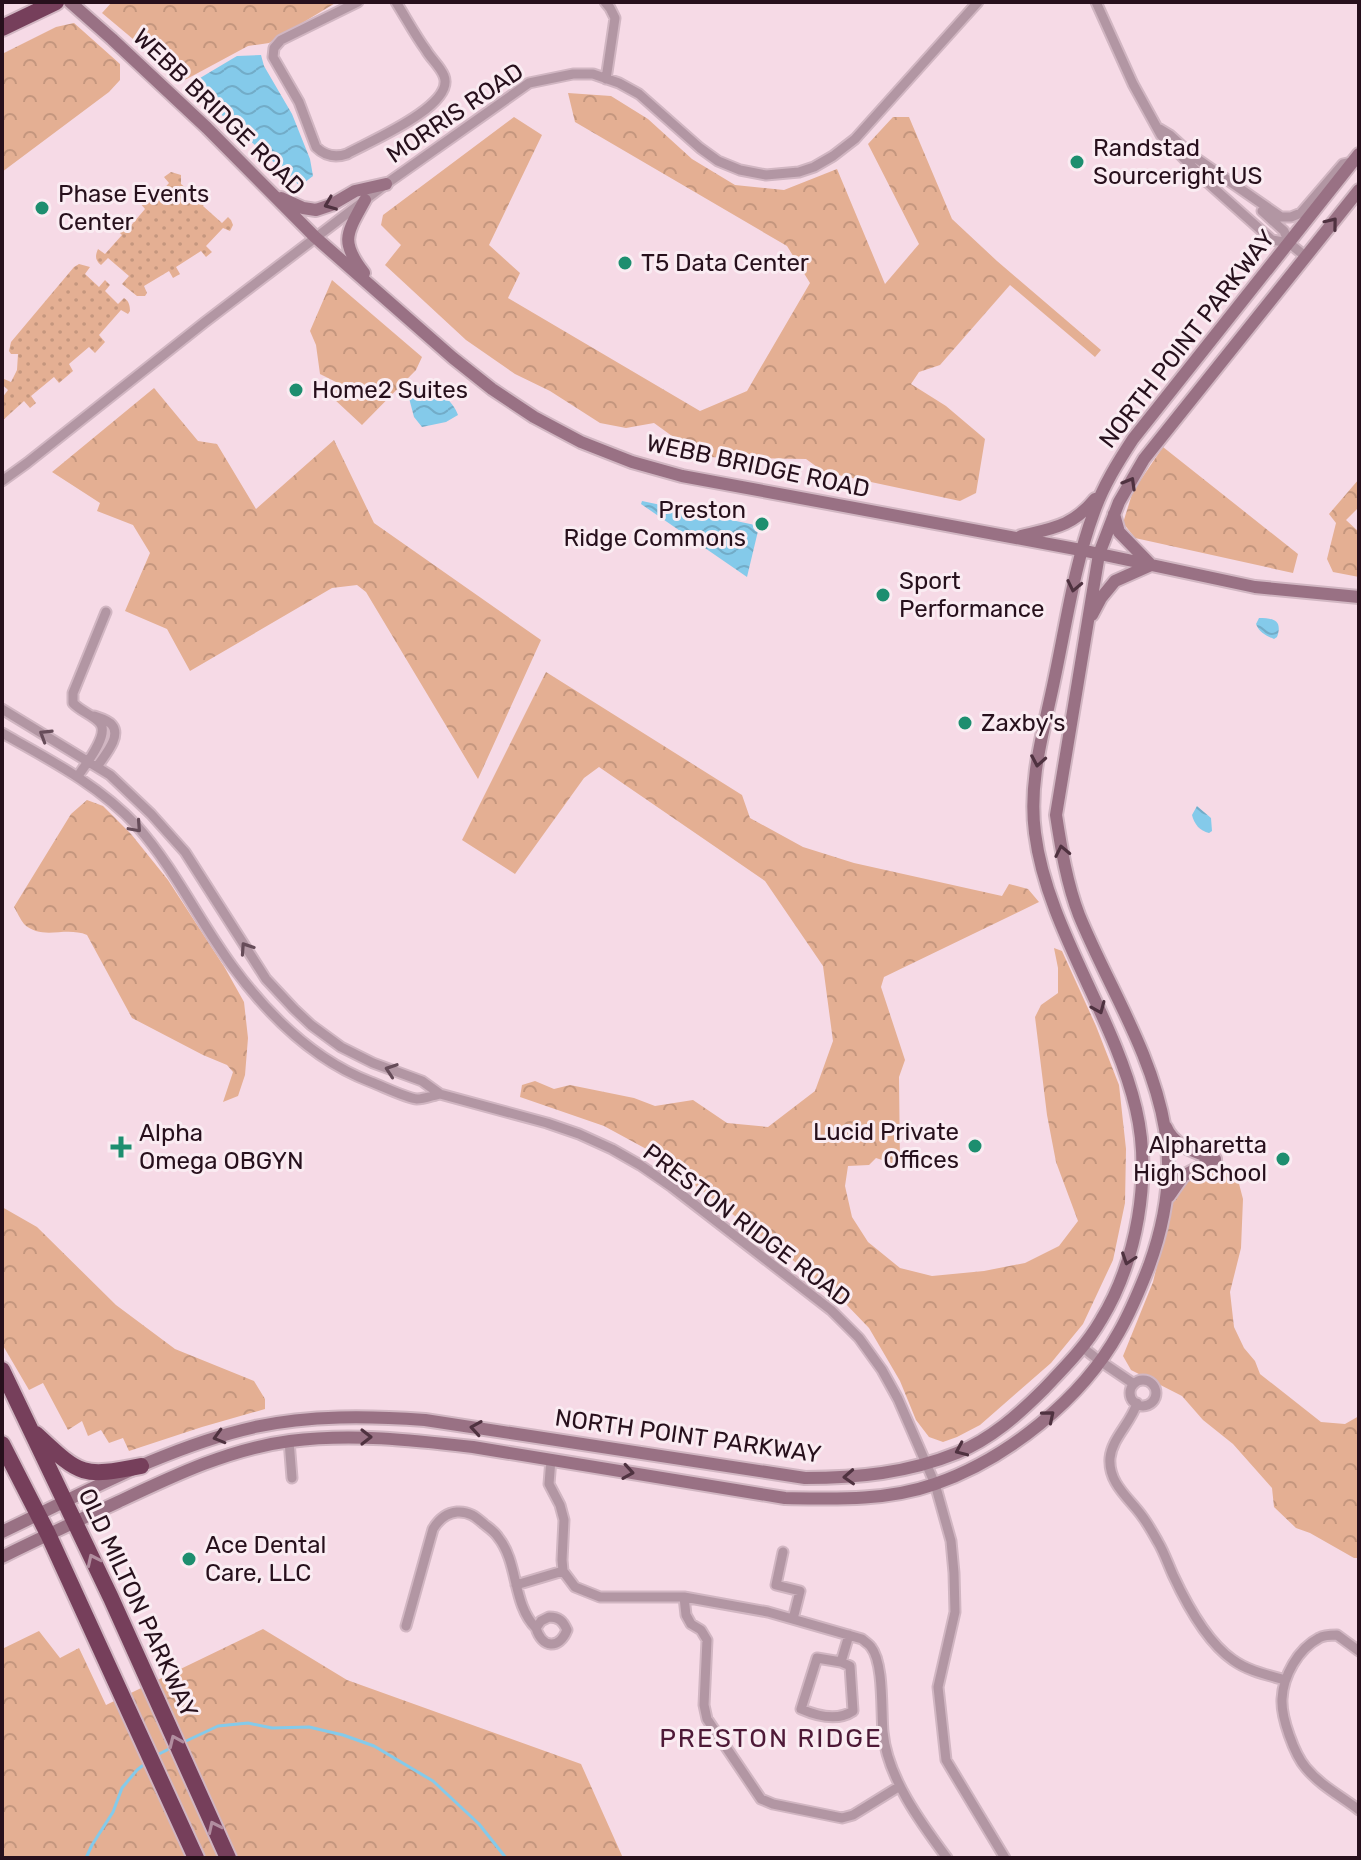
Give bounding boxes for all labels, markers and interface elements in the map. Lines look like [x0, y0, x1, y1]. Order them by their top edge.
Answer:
street label: WEBB BRIDGE ROAD [127, 23, 311, 201]
street label: MORRIS ROAD [382, 57, 528, 169]
place label: Randstad Sourceright US [1093, 134, 1262, 190]
marker: Randstad Sourceright US [1068, 153, 1086, 171]
place label: Phase Events Center [58, 180, 209, 236]
one-way arrow [323, 195, 338, 211]
marker: Phase Events Center [33, 199, 51, 217]
one-way arrow [1322, 218, 1337, 232]
street label: NORTH POINT PARKWAY [1093, 225, 1281, 453]
place label: T5 Data Center [641, 249, 809, 277]
marker: T5 Data Center [616, 254, 634, 272]
place label: Home2 Suites [312, 376, 468, 404]
marker: Home2 Suites [287, 381, 305, 399]
street label: WEBB BRIDGE ROAD [644, 429, 872, 503]
one-way arrow [1120, 477, 1136, 492]
place label: Preston Ridge Commons [564, 496, 746, 552]
marker: Preston Ridge Commons [753, 515, 771, 533]
place label: Sport Performance [899, 567, 1045, 623]
one-way arrow [1066, 578, 1083, 592]
marker: Sport Performance [874, 586, 892, 604]
place label: Zaxby's [981, 709, 1066, 737]
marker: Zaxby's [956, 714, 974, 732]
one-way arrow [39, 730, 54, 745]
one-way arrow [1030, 754, 1047, 768]
one-way arrow [127, 818, 141, 833]
one-way arrow [1054, 845, 1071, 858]
one-way arrow [241, 943, 256, 957]
one-way arrow [1090, 1000, 1106, 1014]
one-way arrow [385, 1063, 399, 1080]
place label: Lucid Private Offices [813, 1118, 959, 1174]
place label: Alpha Omega OBGYN [139, 1119, 304, 1175]
place label: Alpharetta High School [1133, 1131, 1267, 1187]
marker: Alpha Omega OBGYN [110, 1136, 132, 1158]
marker: Lucid Private Offices [966, 1137, 984, 1155]
street label: PRESTON RIDGE ROAD [638, 1138, 856, 1312]
marker: Alpharetta High School [1274, 1150, 1292, 1168]
one-way arrow [1121, 1252, 1138, 1266]
street label: NORTH POINT PARKWAY [553, 1403, 823, 1469]
one-way arrow [1040, 1411, 1054, 1426]
one-way arrow [470, 1420, 483, 1437]
one-way arrow [212, 1428, 226, 1444]
one-way arrow [360, 1428, 373, 1446]
one-way arrow [955, 1441, 970, 1457]
one-way arrow [621, 1463, 635, 1480]
one-way arrow [842, 1468, 855, 1485]
street label: OLD MILTON PARKWAY [73, 1484, 203, 1722]
place label: Ace Dental Care, LLC [205, 1531, 326, 1587]
marker: Ace Dental Care, LLC [180, 1550, 198, 1568]
one-way arrow [87, 1554, 103, 1569]
district label: PRESTON RIDGE [659, 1723, 883, 1754]
one-way arrow [169, 1734, 185, 1749]
one-way arrow [208, 1820, 224, 1835]

